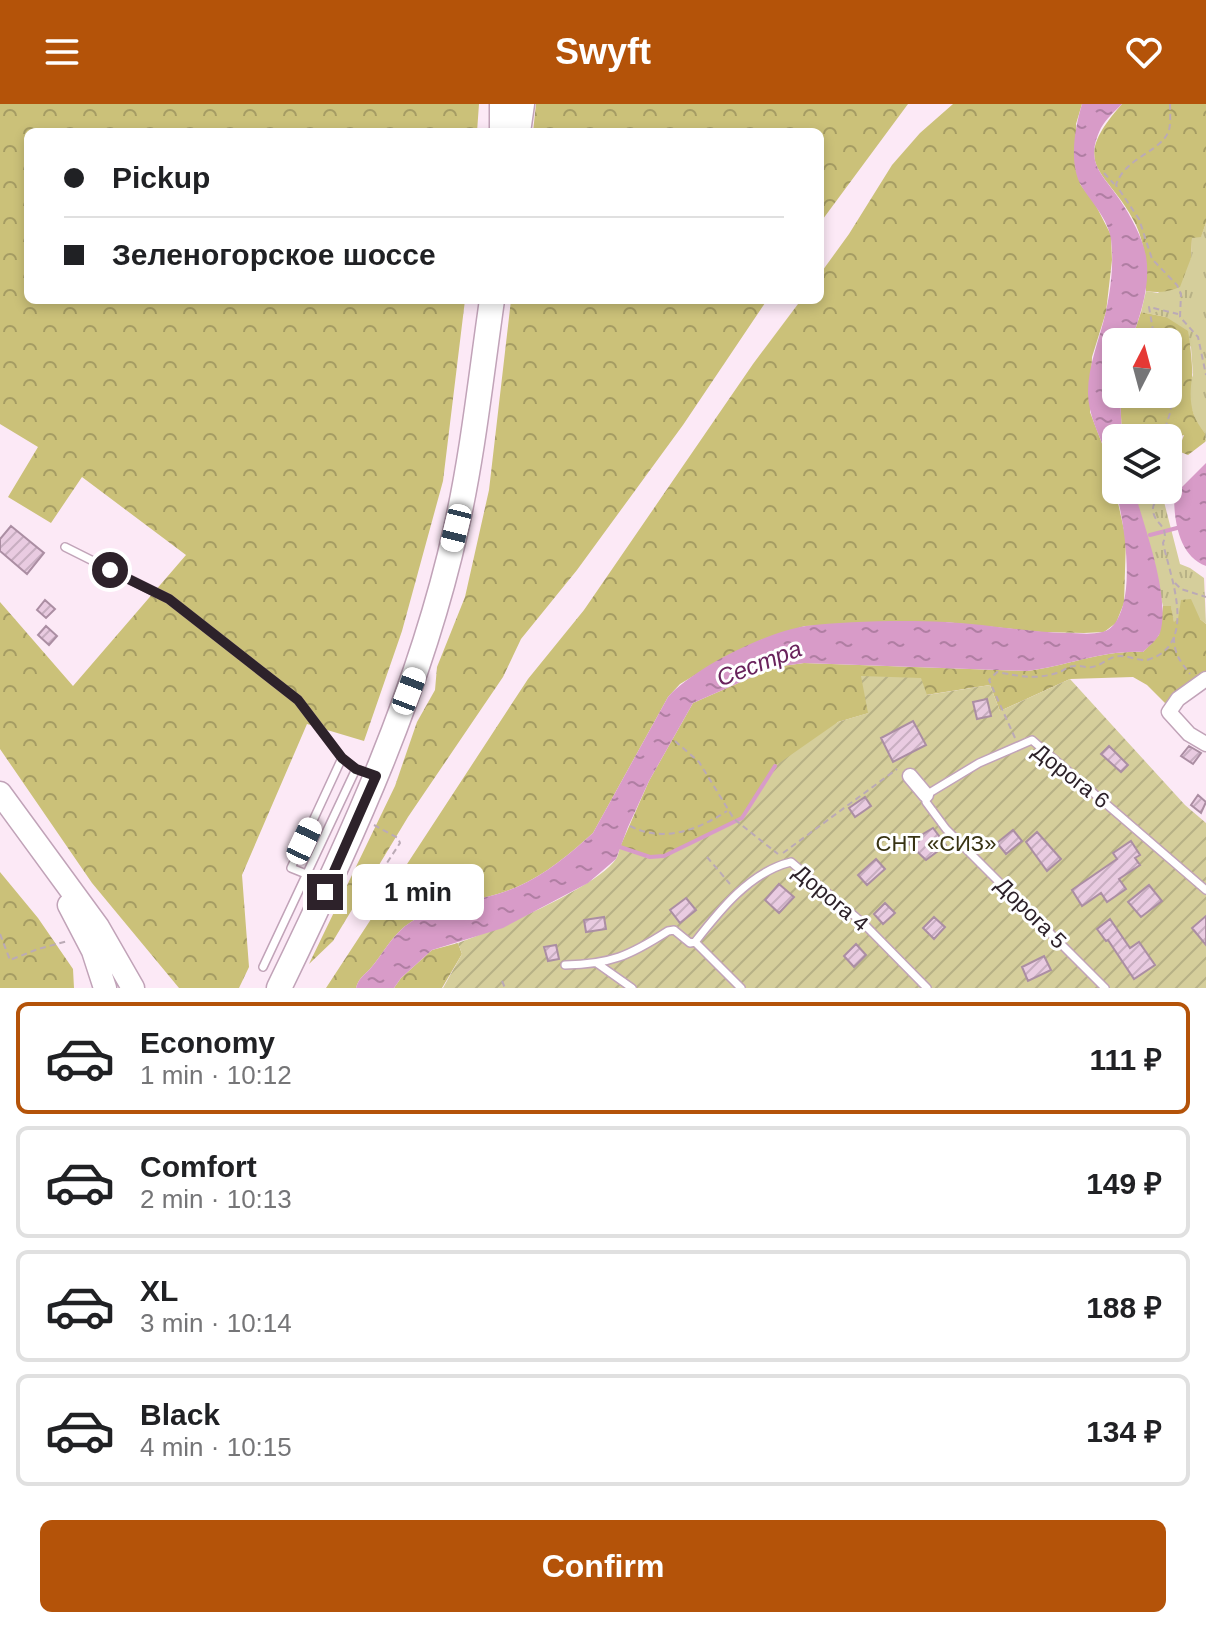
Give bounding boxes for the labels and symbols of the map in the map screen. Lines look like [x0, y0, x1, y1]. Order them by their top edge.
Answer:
north arrow [1102, 328, 1182, 408]
car [439, 502, 473, 554]
route start [92, 552, 128, 588]
water label: Сестра [713, 634, 805, 692]
car [389, 664, 429, 718]
street label: Дорога 6 [1028, 738, 1114, 814]
car [283, 814, 325, 868]
park label: СНТ «СИЗ» [876, 831, 996, 856]
street label: Дорога 4 [788, 860, 874, 936]
callout: 1 min [353, 864, 485, 920]
street label: Дорога 5 [990, 872, 1072, 954]
route end [307, 874, 343, 910]

